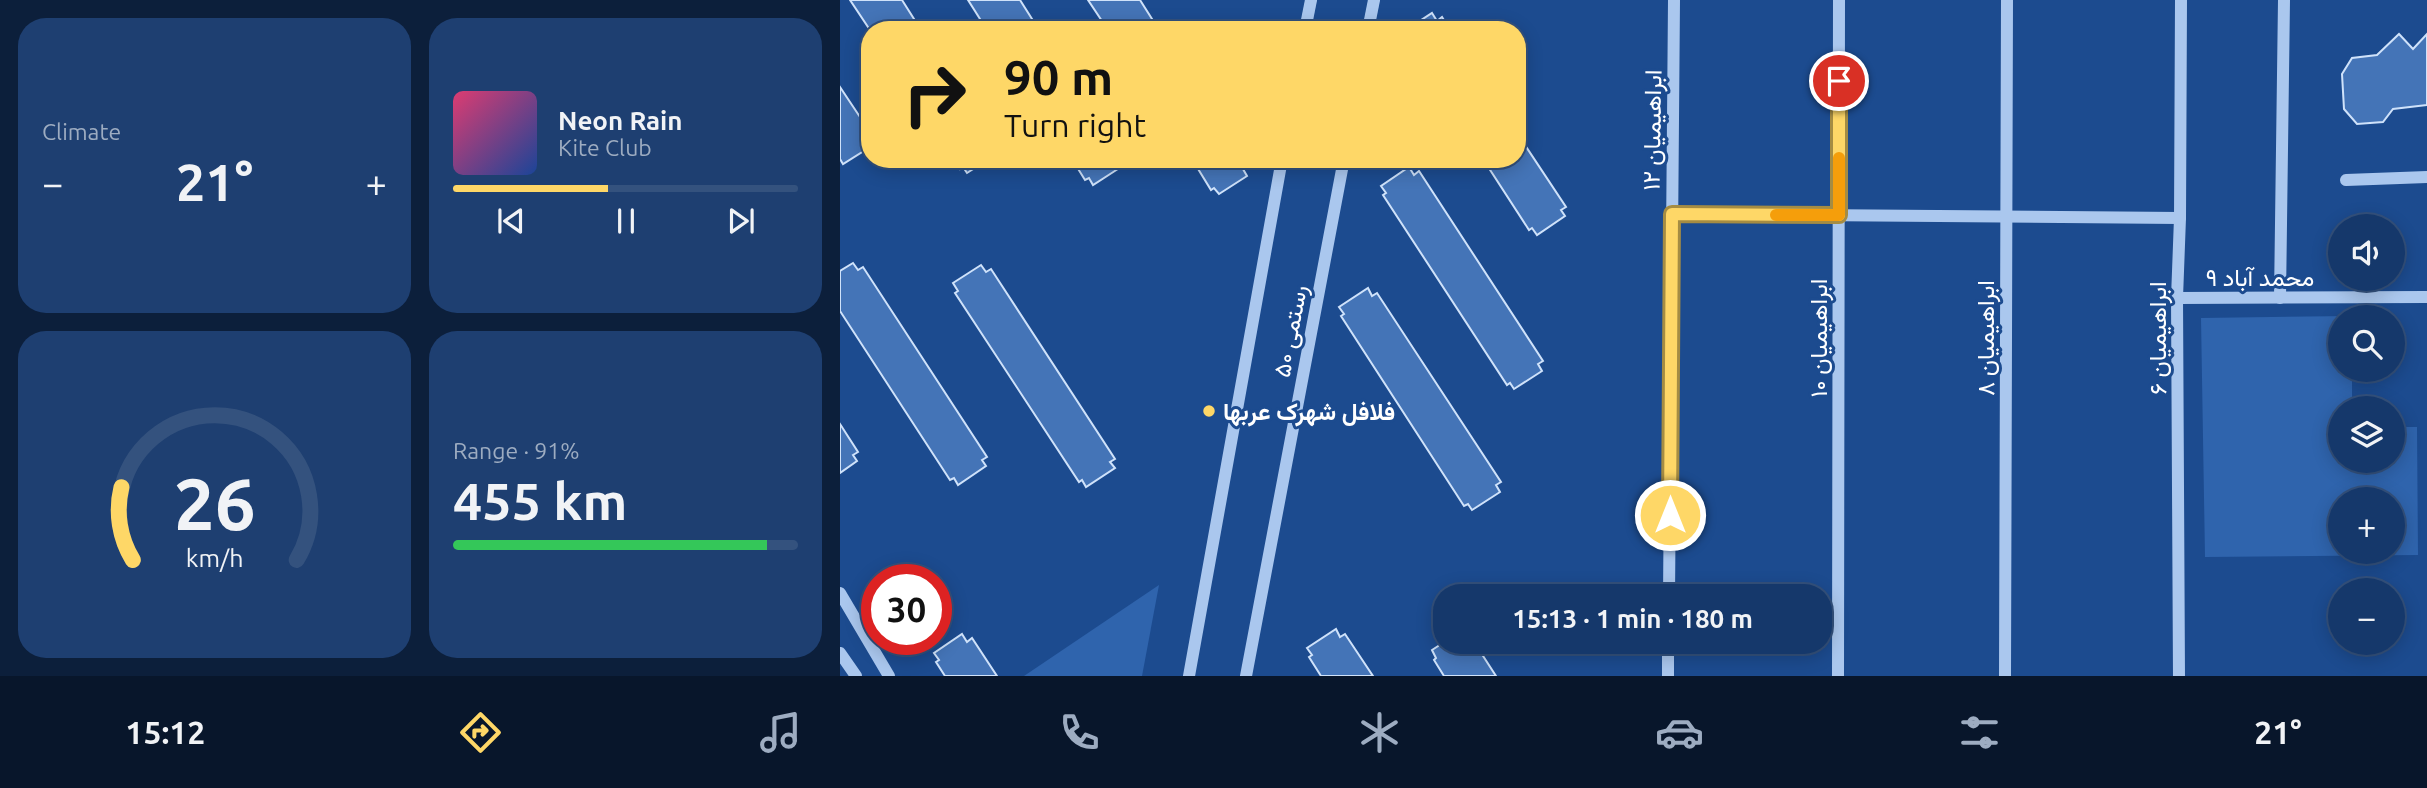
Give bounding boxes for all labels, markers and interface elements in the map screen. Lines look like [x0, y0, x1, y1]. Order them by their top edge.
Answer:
icon: right [889, 49, 980, 140]
text: 90 m [1004, 49, 1113, 104]
pin [1809, 51, 1869, 111]
icon: arrive [1820, 62, 1858, 100]
street label: ابراهیمیان ۱۲ [1637, 69, 1669, 191]
text: Neon Rain [558, 106, 683, 135]
text: Turn right [1004, 107, 1146, 143]
text: Climate [42, 119, 121, 144]
text: Kite Club [558, 135, 652, 160]
text: 21° [176, 153, 253, 211]
text: − [42, 162, 63, 204]
text: + [366, 162, 387, 204]
icon: previous [492, 202, 530, 240]
icon: pause [607, 202, 645, 240]
icon: next [722, 202, 760, 240]
map controls [2328, 214, 2405, 655]
button: sound [2328, 214, 2405, 291]
street label: محمد آباد ۹ [2206, 264, 2314, 292]
street label: ابراهیمیان ۱۰ [1805, 279, 1834, 397]
street label: ابراهیمیان ۸ [1972, 280, 2001, 396]
street label: ابراهیمیان ۶ [2144, 281, 2173, 395]
street label: رستمی ۵۰ [1268, 283, 1314, 380]
button: search [2328, 305, 2405, 382]
button: layers [2328, 396, 2405, 473]
place label: فلافل شهرک عربها [1223, 398, 1395, 427]
marker: فلافل شهرک عربها [1201, 403, 1217, 419]
text: Range · 91% [453, 438, 580, 463]
text: 26 [173, 463, 256, 545]
text: 455 km [453, 472, 627, 530]
position arrow [1633, 478, 1707, 552]
button: + [2328, 487, 2405, 564]
text: km/h [186, 544, 243, 572]
speed limit sign: 30 [861, 564, 952, 655]
button: − [2328, 578, 2405, 655]
text: 15:13 · 1 min · 180 m [1512, 604, 1753, 633]
icon: directions [456, 708, 505, 757]
icon: music [756, 708, 805, 757]
icon: phone [1055, 708, 1104, 757]
icon: climate [1355, 708, 1404, 757]
icon: car [1655, 708, 1704, 757]
icon: filters [1955, 708, 2004, 757]
text: 15:12 [125, 714, 205, 750]
text: 21° [2254, 714, 2302, 750]

